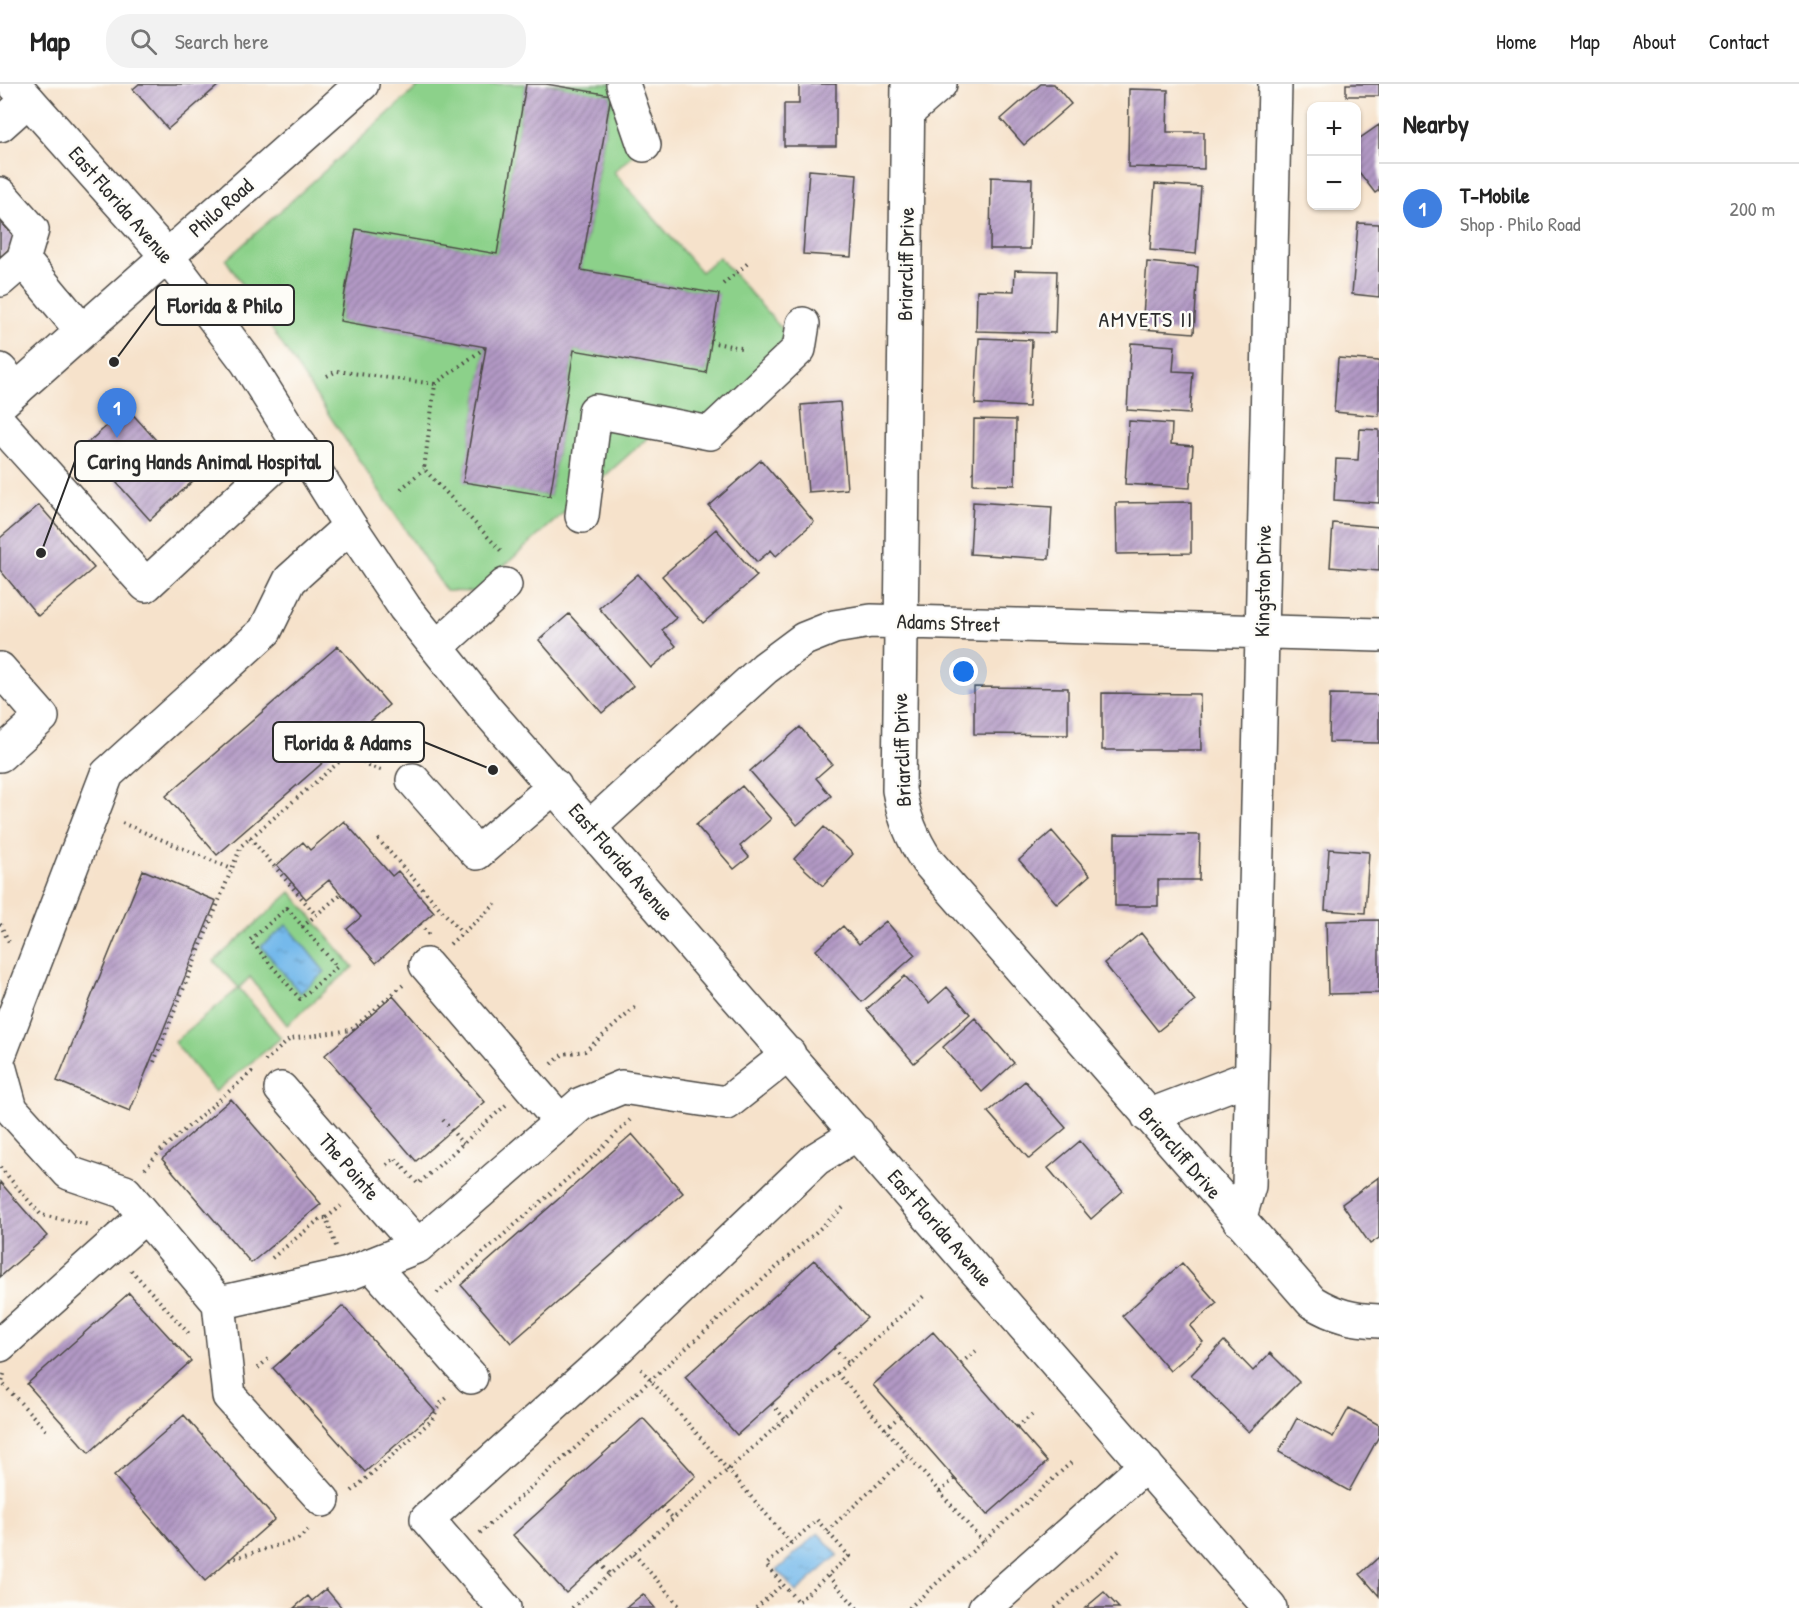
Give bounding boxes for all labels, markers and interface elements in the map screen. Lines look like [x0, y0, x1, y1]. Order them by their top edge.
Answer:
search box [106, 14, 526, 68]
text: Map [30, 22, 70, 60]
icon: search [127, 25, 160, 58]
text: Search here [175, 26, 269, 56]
text: Home [1496, 27, 1537, 56]
text: Map [1570, 27, 1600, 56]
text: About [1633, 27, 1676, 56]
text: Contact [1709, 27, 1769, 56]
map controls [1307, 102, 1361, 210]
button: + [1307, 102, 1361, 156]
text: Nearby [1403, 106, 1469, 141]
street label: East Florida Avenue [62, 140, 180, 270]
button: − [1307, 156, 1361, 210]
street label: Philo Road [182, 171, 259, 244]
text: T-Mobile [1460, 180, 1530, 210]
text: 1 [1419, 195, 1426, 222]
text: 200 m [1730, 195, 1775, 222]
street label: Briarcliff Drive [890, 207, 921, 321]
text: Shop · Philo Road [1460, 210, 1581, 237]
callout: Florida & Philo [156, 285, 294, 325]
text: Florida & Philo [167, 290, 283, 320]
district label: AMVETS II [1098, 304, 1194, 334]
pin: 1 [98, 388, 136, 438]
callout: Caring Hands Animal Hospital [75, 441, 333, 481]
text: Caring Hands Animal Hospital [87, 446, 322, 477]
street label: Kingston Drive [1247, 525, 1278, 637]
street label: Adams Street [896, 606, 1001, 639]
your location [949, 657, 978, 686]
street label: Briarcliff Drive [885, 693, 918, 807]
callout: Florida & Adams [273, 722, 424, 762]
text: Florida & Adams [284, 727, 412, 757]
street label: East Florida Avenue [562, 797, 680, 927]
street label: Briarcliff Drive [1132, 1100, 1229, 1205]
street label: The Pointe [312, 1127, 387, 1206]
street label: East Florida Avenue [881, 1163, 999, 1293]

